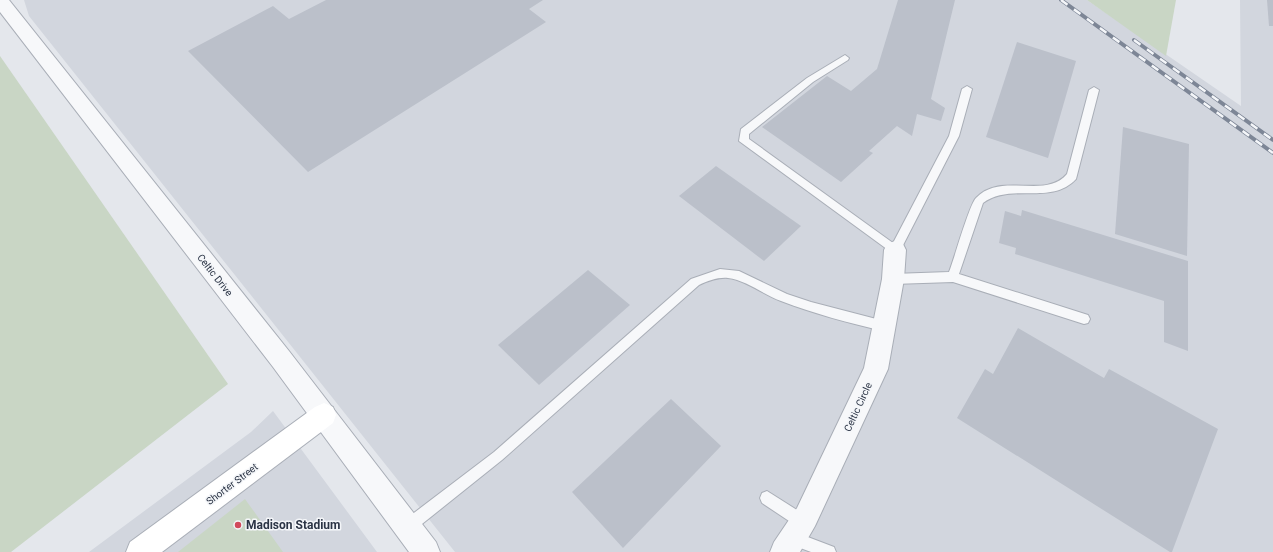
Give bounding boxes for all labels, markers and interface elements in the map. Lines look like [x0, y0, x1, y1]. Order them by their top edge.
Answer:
street label: Celtic Drive [195, 252, 235, 298]
street label: Celtic Circle [842, 381, 874, 433]
street label: Shorter Street [204, 461, 260, 507]
place label: Madison Stadium [246, 518, 340, 532]
marker: Madison Stadium [233, 520, 243, 530]

